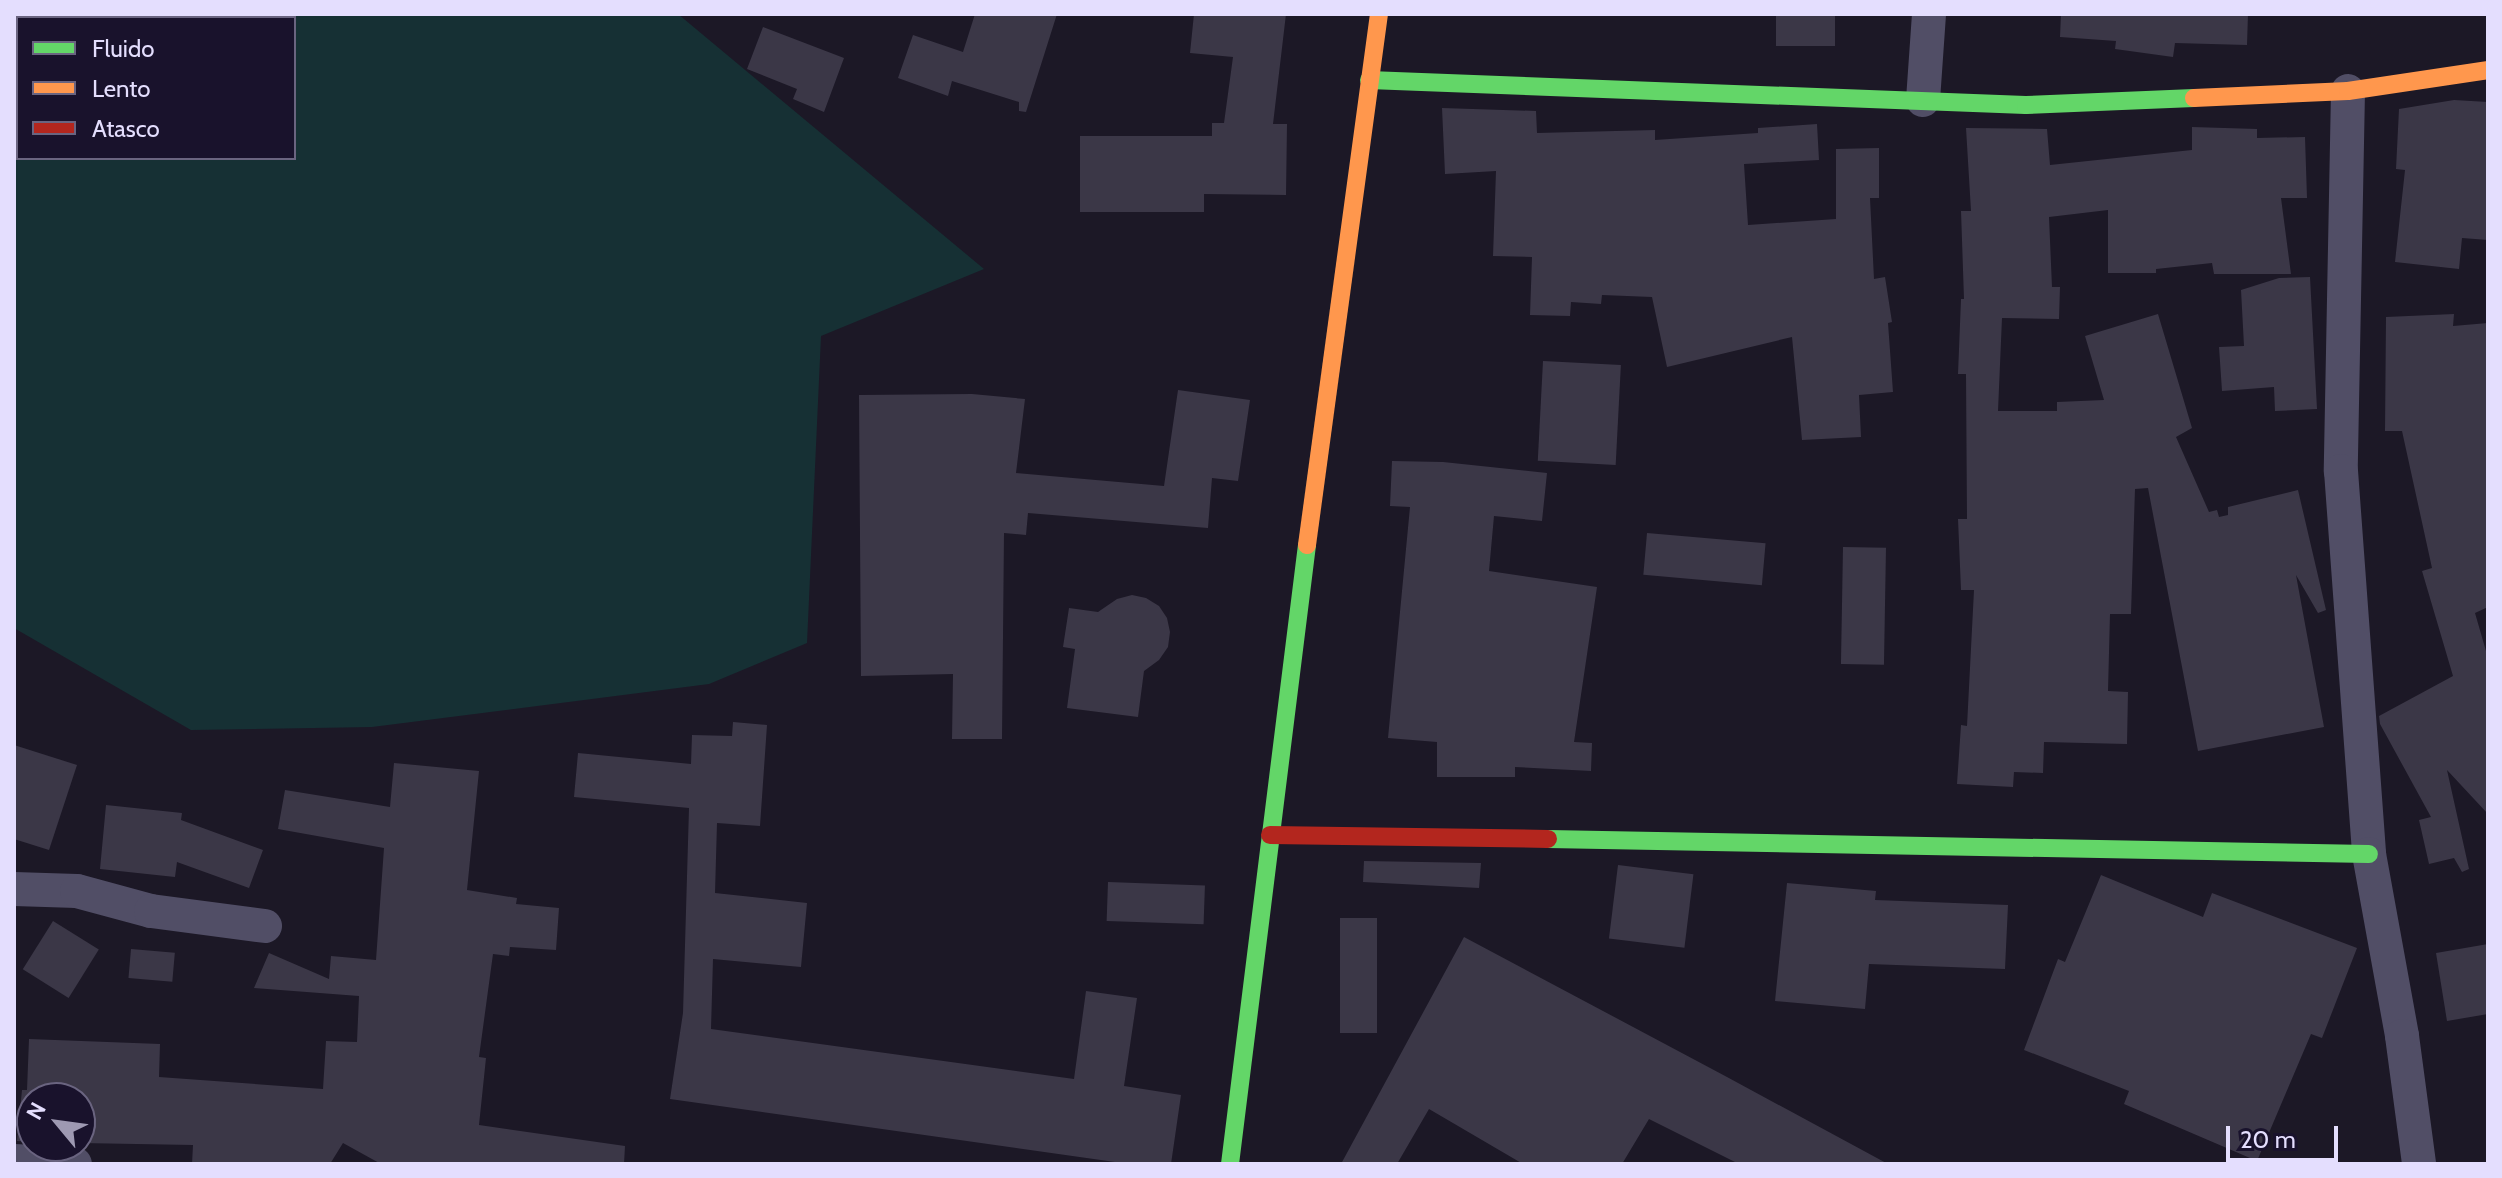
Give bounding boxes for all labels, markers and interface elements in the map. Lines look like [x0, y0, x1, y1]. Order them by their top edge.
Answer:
legend [16, 16, 296, 160]
text: Fluido [92, 34, 154, 63]
text: Lento [92, 74, 151, 103]
text: Atasco [92, 114, 160, 143]
north arrow [16, 1082, 96, 1162]
text: N [21, 1098, 52, 1124]
scale bar [2230, 1110, 2342, 1160]
text: 20 m [2240, 1125, 2296, 1154]

